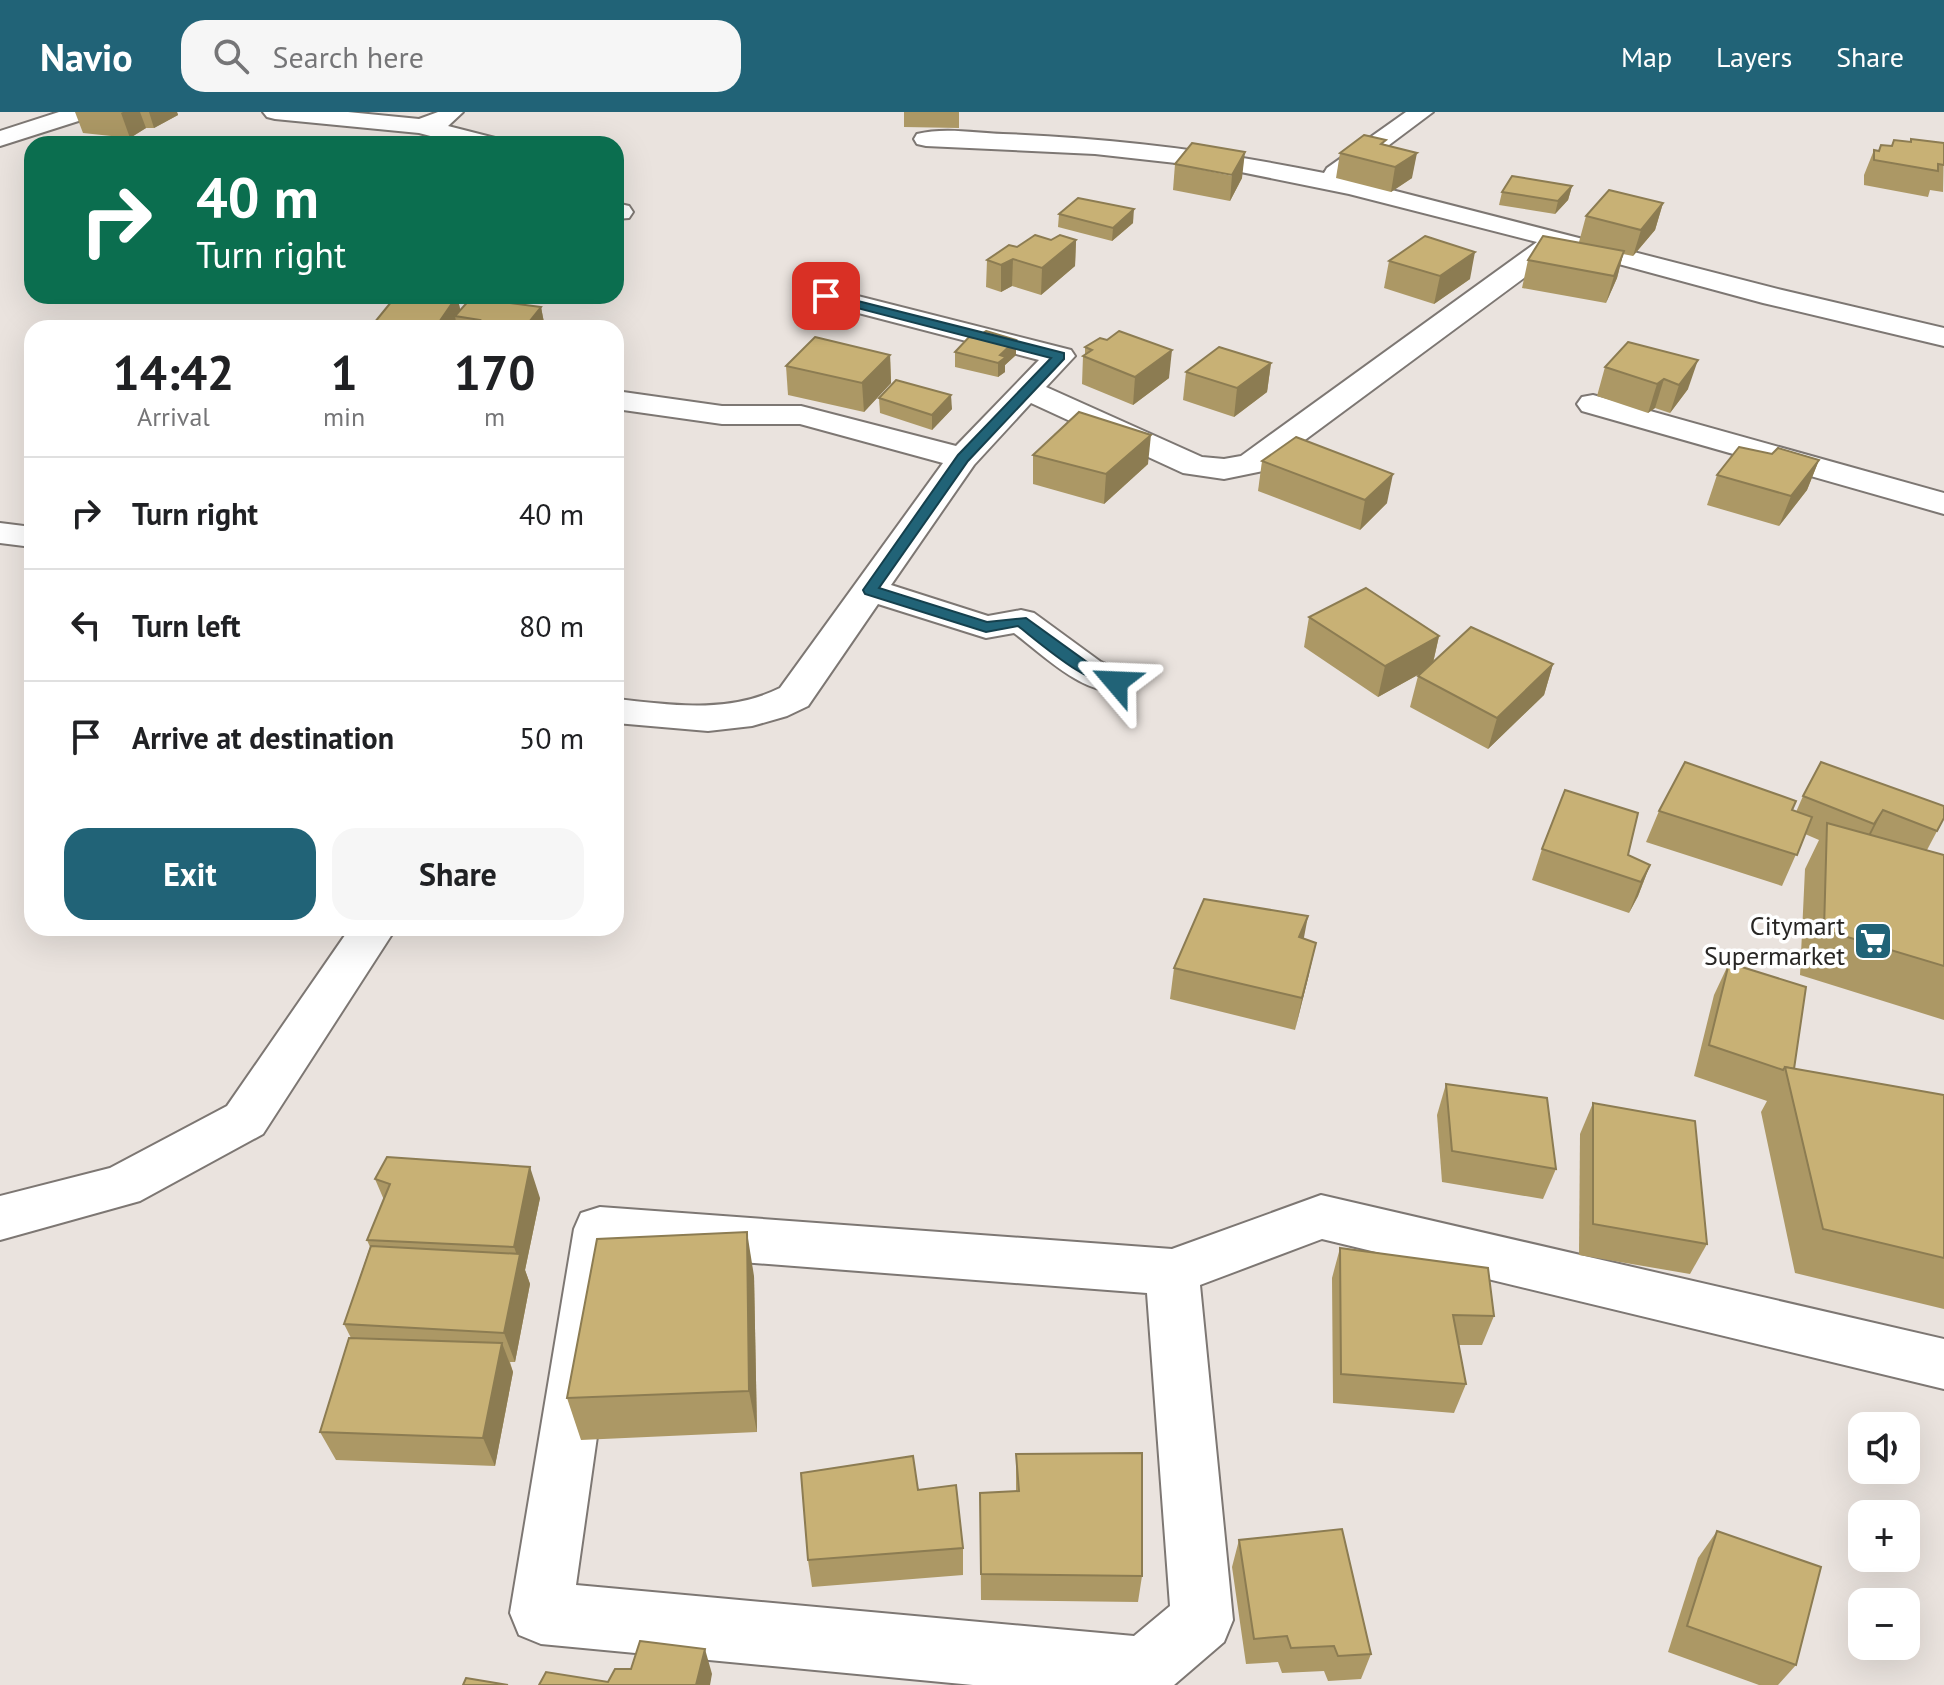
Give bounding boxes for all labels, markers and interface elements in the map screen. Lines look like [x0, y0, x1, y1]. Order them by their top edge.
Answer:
search box [181, 20, 741, 92]
text: Navio [40, 32, 133, 81]
icon: search [209, 34, 253, 78]
text: Search here [273, 37, 424, 76]
text: Map [1621, 38, 1672, 75]
text: Layers [1716, 38, 1792, 75]
text: Share [1836, 38, 1904, 75]
text: 40 m [196, 161, 319, 233]
icon: right [64, 168, 168, 272]
text: Turn right [196, 231, 346, 278]
pin [792, 262, 860, 330]
icon: arrive [804, 274, 848, 318]
text: 14:42 [113, 341, 234, 403]
text: 1 [330, 341, 358, 403]
text: 170 [454, 341, 535, 403]
text: Arrival [137, 400, 210, 433]
text: min [323, 400, 365, 433]
text: m [484, 400, 505, 433]
icon: right [64, 491, 108, 535]
text: Turn right [132, 494, 258, 533]
text: 40 m [519, 494, 584, 533]
icon: left [64, 603, 108, 647]
text: Turn left [132, 606, 240, 645]
text: 80 m [519, 606, 584, 645]
position arrow [1074, 640, 1158, 724]
icon: arrive [64, 715, 108, 759]
text: Arrive at destination [132, 718, 394, 757]
text: 50 m [519, 718, 584, 757]
button: Exit [64, 828, 316, 920]
button: Share [332, 828, 584, 920]
place label: Citymart Supermarket [1704, 909, 1845, 972]
supermarket icon: Citymart Supermarket [1852, 920, 1894, 962]
map controls [1848, 1412, 1920, 1660]
button: sound [1848, 1412, 1920, 1484]
button: + [1848, 1500, 1920, 1572]
button: − [1848, 1588, 1920, 1660]

